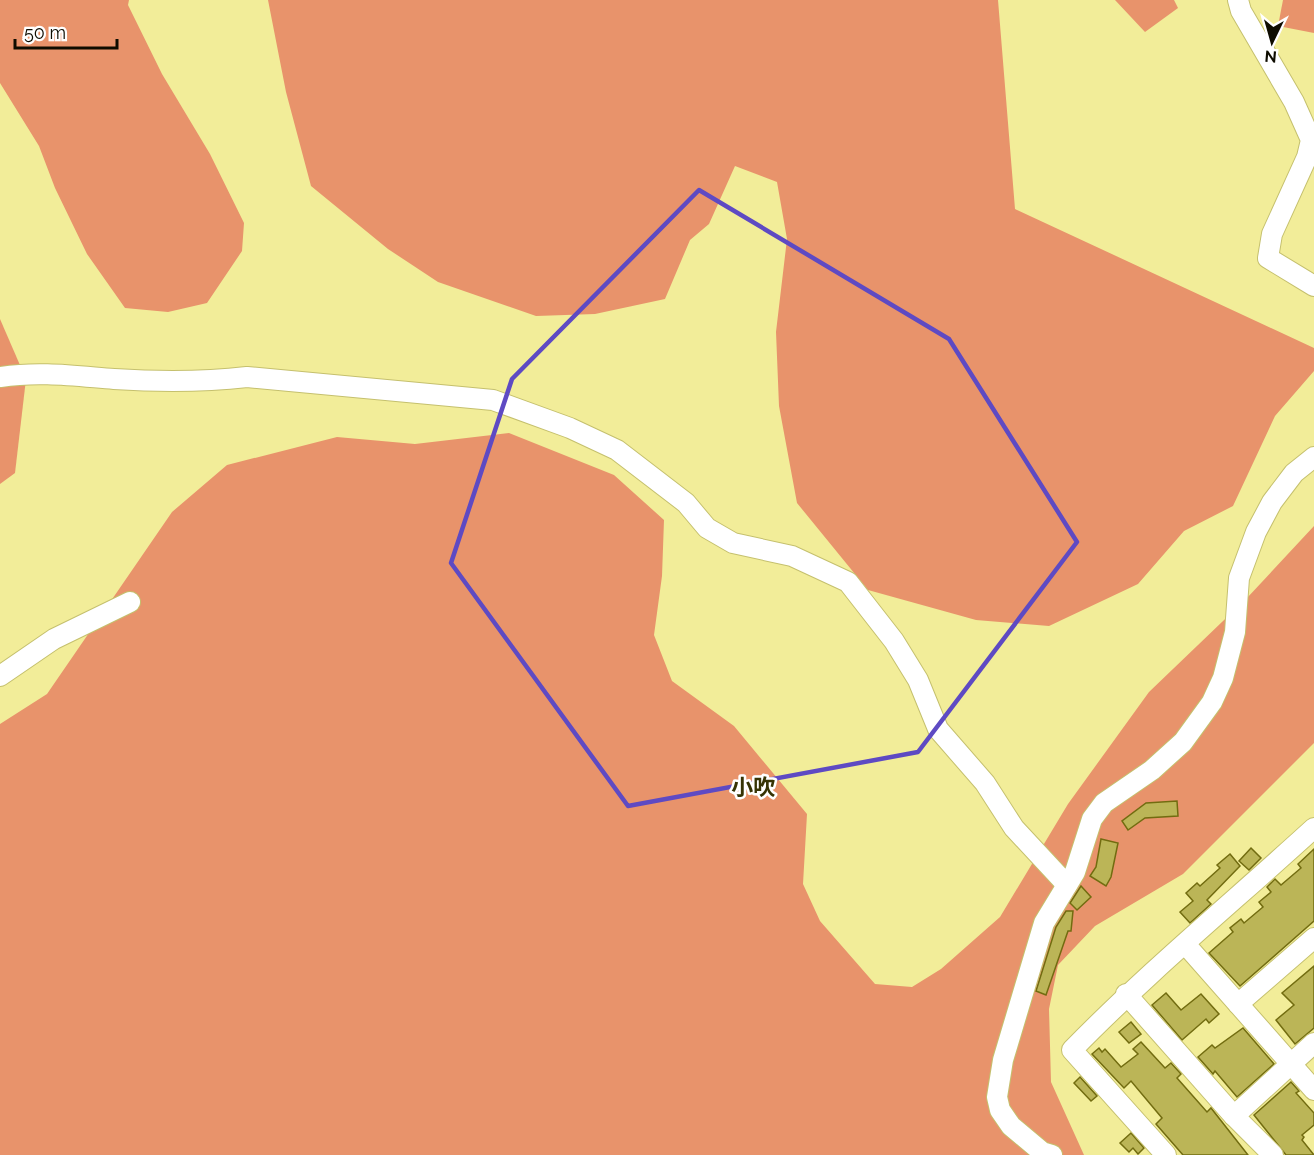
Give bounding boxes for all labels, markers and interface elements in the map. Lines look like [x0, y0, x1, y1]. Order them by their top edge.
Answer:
scale bar [15, 12, 117, 50]
north arrow [1242, 12, 1302, 72]
text: 50 m [24, 22, 66, 43]
text: N [1264, 46, 1278, 66]
district label: 小吹 [731, 774, 775, 800]

